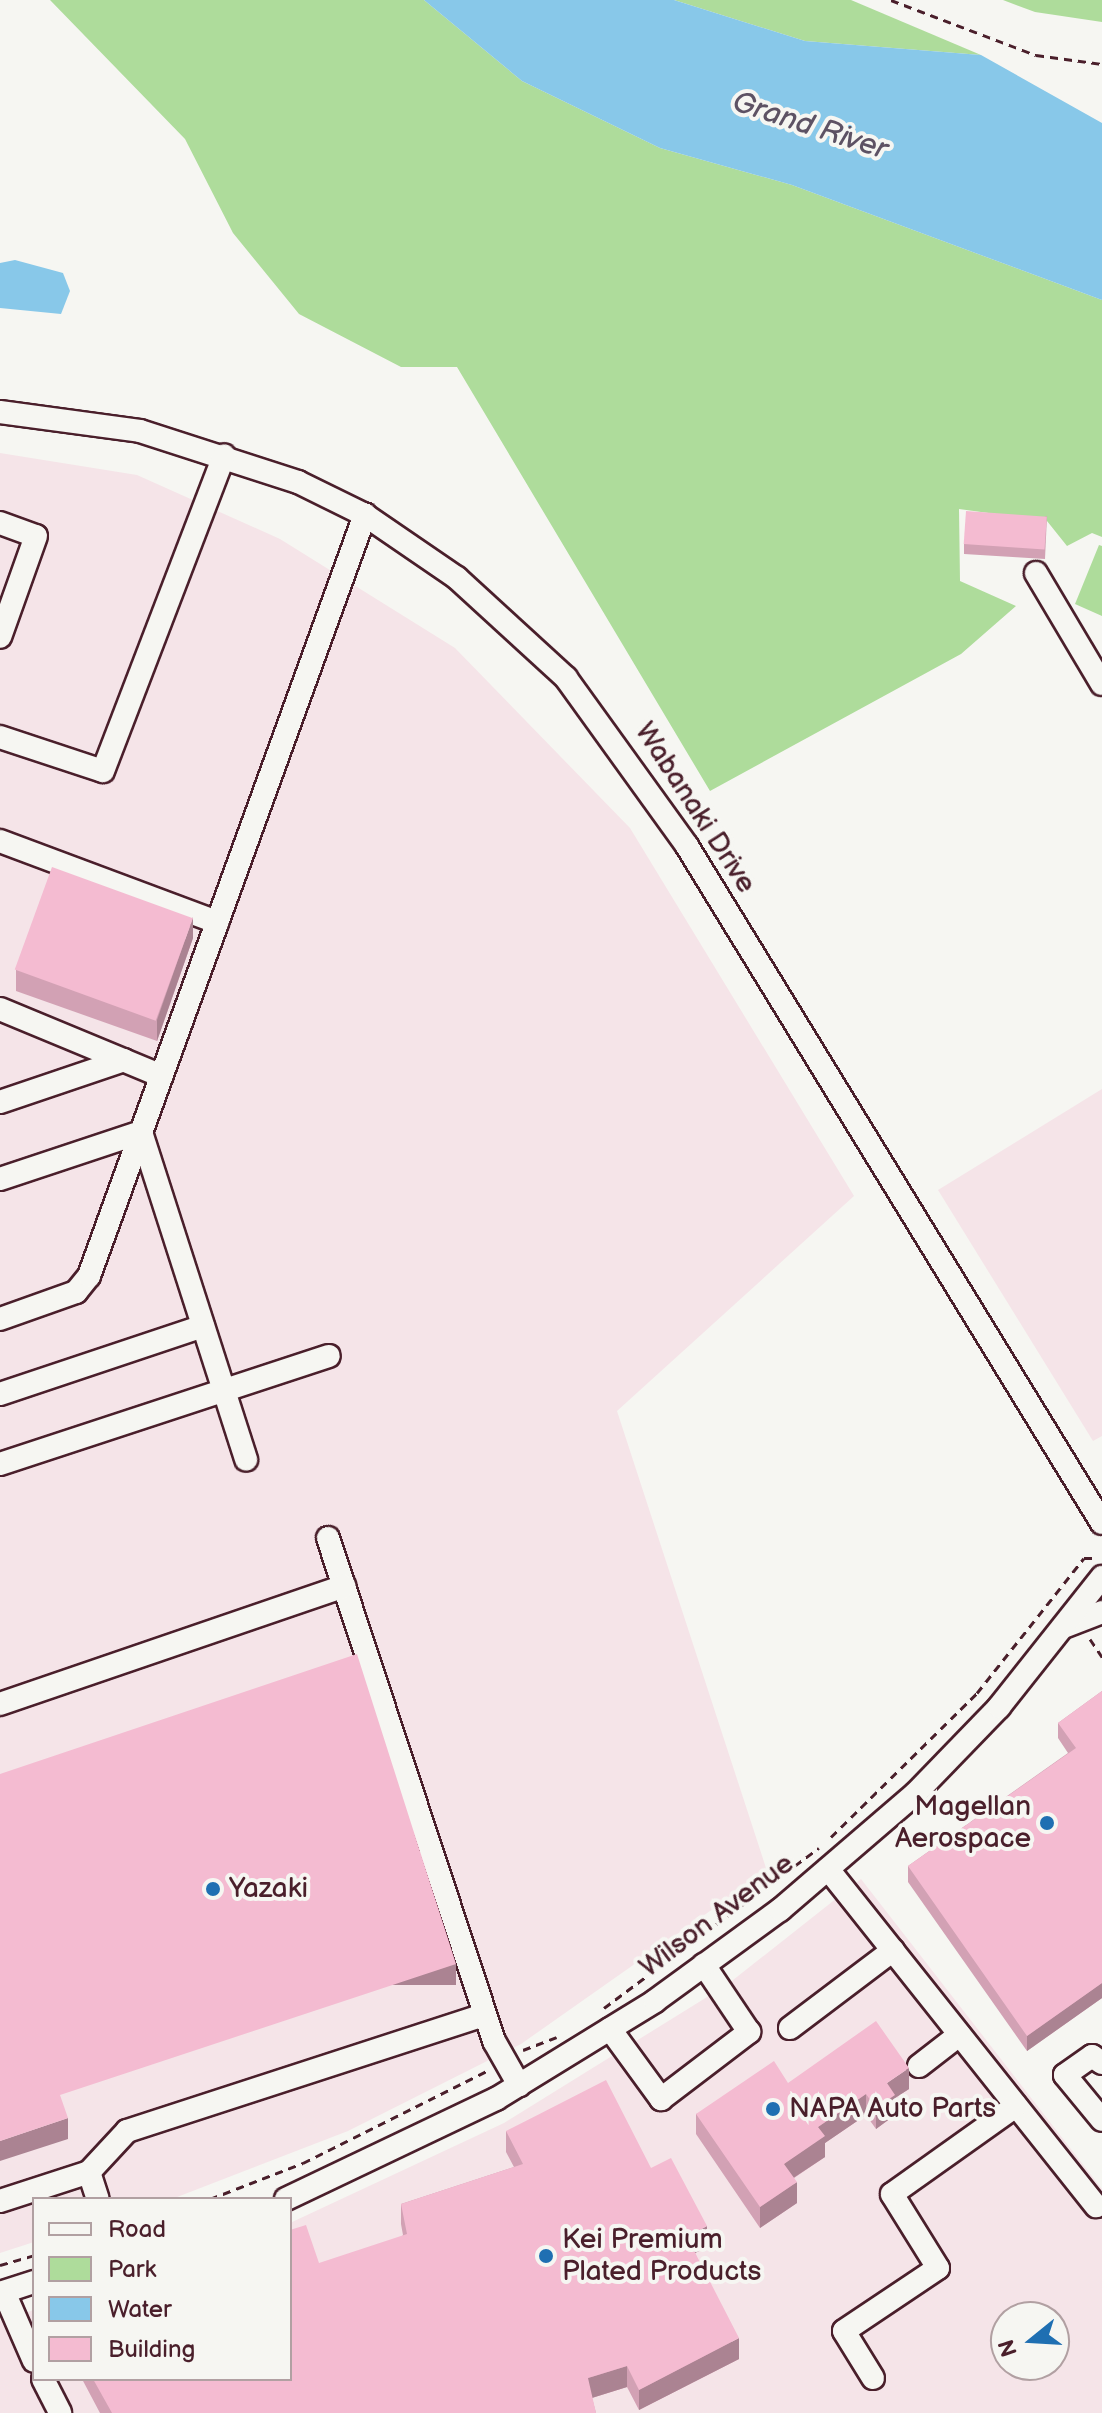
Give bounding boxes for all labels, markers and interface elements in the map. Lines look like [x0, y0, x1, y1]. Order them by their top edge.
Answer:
water label: Grand River [728, 84, 892, 168]
street label: Wabanaki Drive [627, 716, 763, 900]
place label: Magellan Aerospace [895, 1790, 1031, 1856]
marker: Magellan Aerospace [1038, 1814, 1056, 1832]
street label: Wilson Avenue [633, 1847, 801, 1985]
place label: Yazaki [229, 1872, 308, 1906]
marker: Yazaki [204, 1880, 222, 1898]
place label: NAPA Auto Parts [789, 2092, 996, 2126]
marker: NAPA Auto Parts [764, 2100, 782, 2118]
legend [32, 2197, 292, 2381]
text: Road [108, 2215, 166, 2244]
place label: Kei Premium Plated Products [562, 2223, 761, 2289]
marker: Kei Premium Plated Products [537, 2247, 555, 2265]
text: Park [108, 2255, 156, 2284]
text: Water [108, 2295, 172, 2324]
north arrow [990, 2301, 1070, 2381]
text: Building [108, 2335, 195, 2364]
text: N [993, 2336, 1024, 2360]

